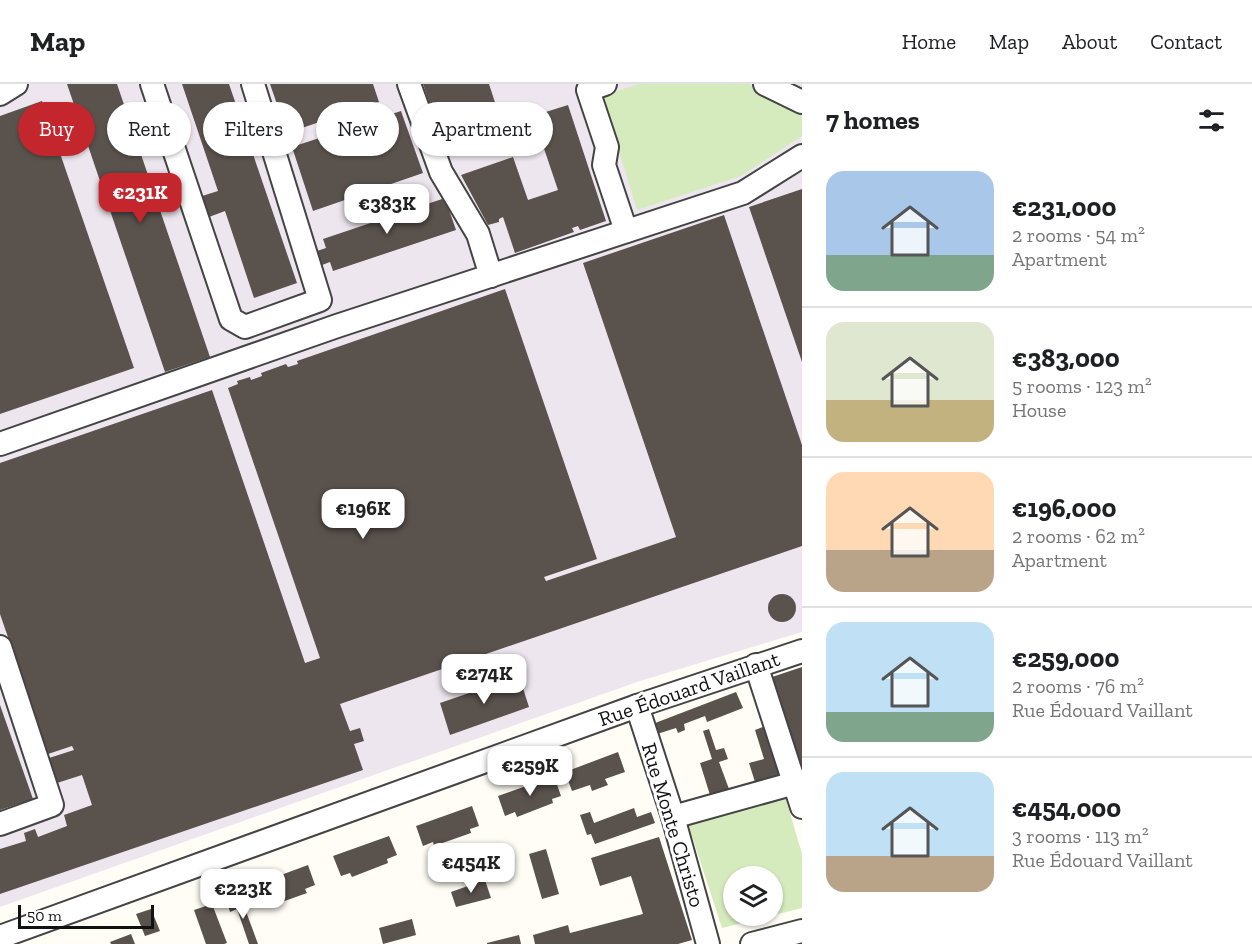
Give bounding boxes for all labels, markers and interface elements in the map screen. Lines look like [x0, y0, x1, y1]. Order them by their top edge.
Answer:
text: Map [30, 25, 85, 58]
text: Home [902, 29, 956, 54]
text: Map [989, 29, 1029, 54]
text: About [1062, 29, 1117, 54]
text: Contact [1150, 29, 1222, 54]
chip: Buy [18, 102, 95, 156]
chip: Rent [107, 102, 191, 156]
chip: Filters [203, 102, 304, 156]
chip: New [316, 102, 399, 156]
chip: Apartment [411, 102, 553, 156]
text: 7 homes [826, 104, 920, 136]
icon: filters [1195, 104, 1228, 137]
pin: €231K [98, 173, 182, 224]
text: €231K [113, 180, 167, 204]
pin: €383K [345, 184, 429, 235]
text: €383K [358, 191, 416, 215]
text: €231,000 [1012, 191, 1116, 223]
icon: home [874, 195, 946, 267]
text: 2 rooms · 54 m² [1012, 223, 1145, 247]
text: Apartment [1012, 247, 1107, 271]
text: €383,000 [1012, 342, 1120, 374]
icon: home [874, 346, 946, 418]
text: 5 rooms · 123 m² [1012, 374, 1152, 398]
text: House [1012, 398, 1066, 422]
pin: €196K [321, 489, 405, 540]
text: €196,000 [1012, 492, 1116, 524]
text: €196K [336, 496, 390, 520]
icon: home [874, 496, 946, 568]
text: 2 rooms · 62 m² [1012, 524, 1145, 548]
text: Apartment [1012, 548, 1107, 572]
text: €259,000 [1012, 642, 1120, 674]
street label: Rue Édouard Vaillant [595, 646, 783, 731]
icon: home [874, 646, 946, 718]
pin: €274K [442, 654, 526, 705]
text: €274K [456, 661, 513, 685]
text: 2 rooms · 76 m² [1012, 674, 1144, 698]
text: Rue Édouard Vaillant [1012, 698, 1193, 722]
street label: Rue Monte Christo [637, 740, 710, 910]
pin: €259K [488, 746, 572, 797]
text: €259K [501, 753, 559, 777]
text: €454,000 [1012, 792, 1121, 824]
icon: home [874, 796, 946, 868]
text: 3 rooms · 113 m² [1012, 824, 1149, 848]
pin: €454K [429, 843, 513, 894]
text: Rue Édouard Vaillant [1012, 848, 1193, 872]
text: €454K [442, 850, 500, 874]
map controls [723, 866, 783, 926]
button: layers [723, 866, 783, 926]
pin: €223K [201, 869, 285, 920]
text: €223K [214, 876, 272, 900]
scale bar [18, 902, 154, 930]
text: 50 m [27, 906, 62, 925]

